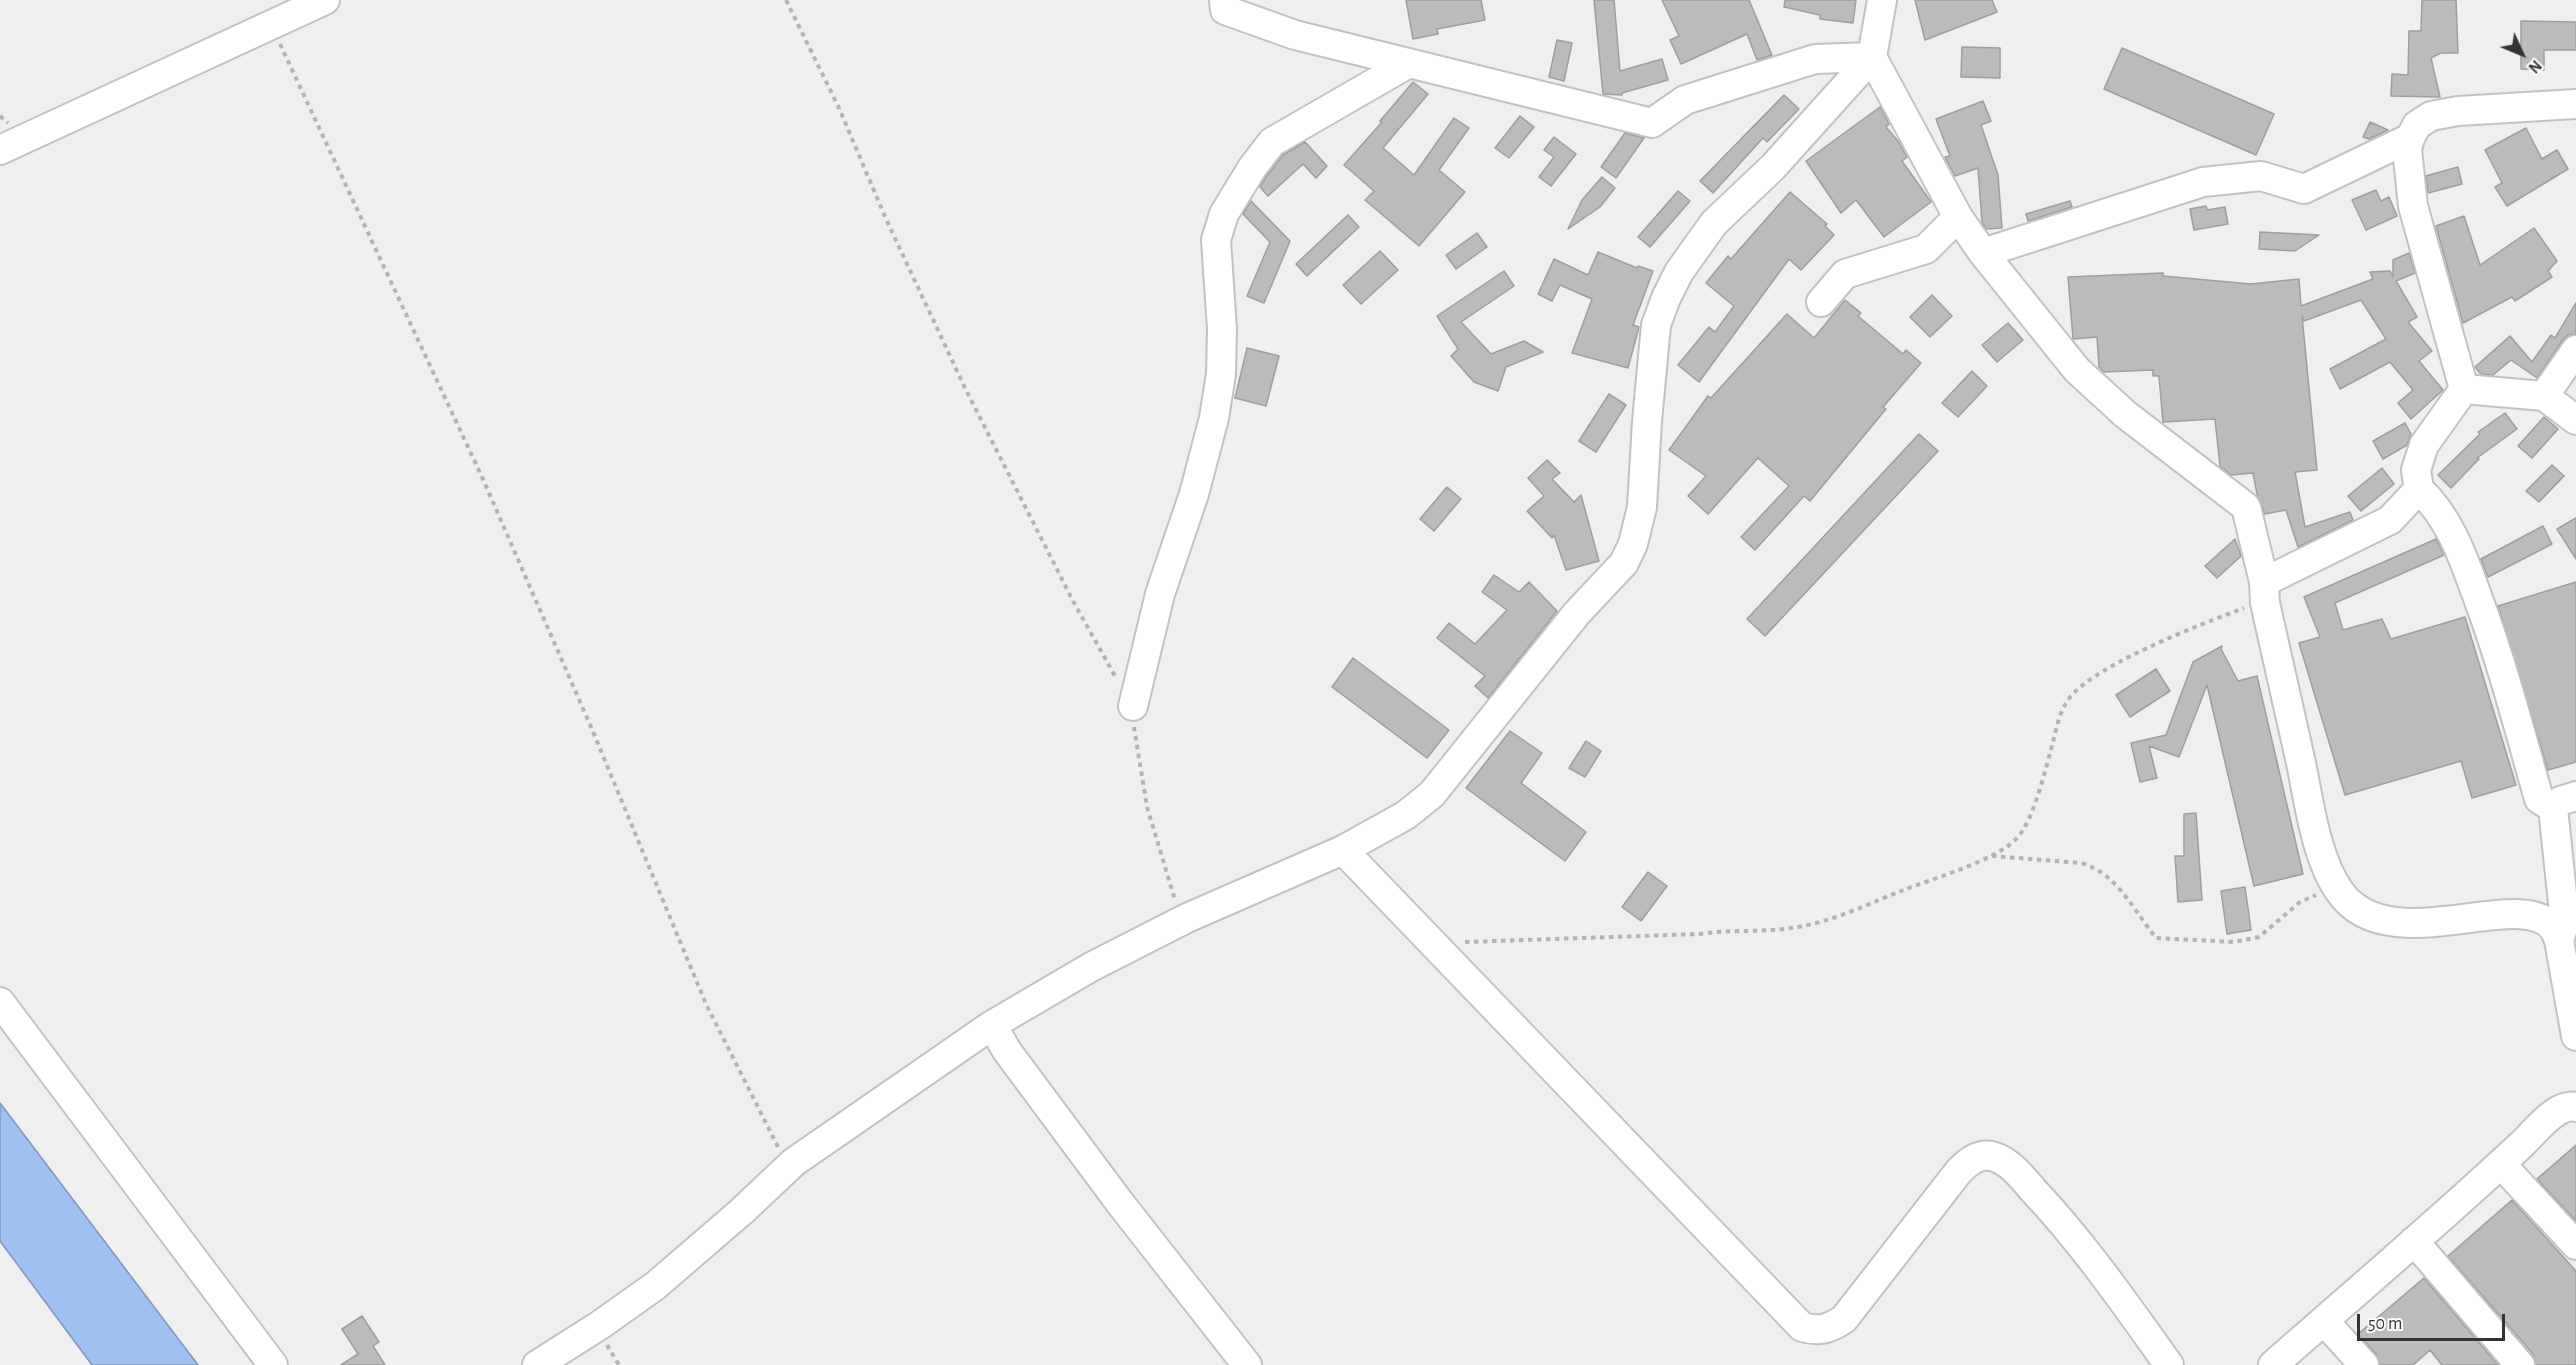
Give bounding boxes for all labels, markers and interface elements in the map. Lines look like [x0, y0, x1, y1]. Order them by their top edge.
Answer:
north arrow [2492, 24, 2552, 84]
text: N [2525, 57, 2545, 76]
scale bar [2360, 1302, 2508, 1340]
text: 50 m [2368, 1315, 2402, 1333]

